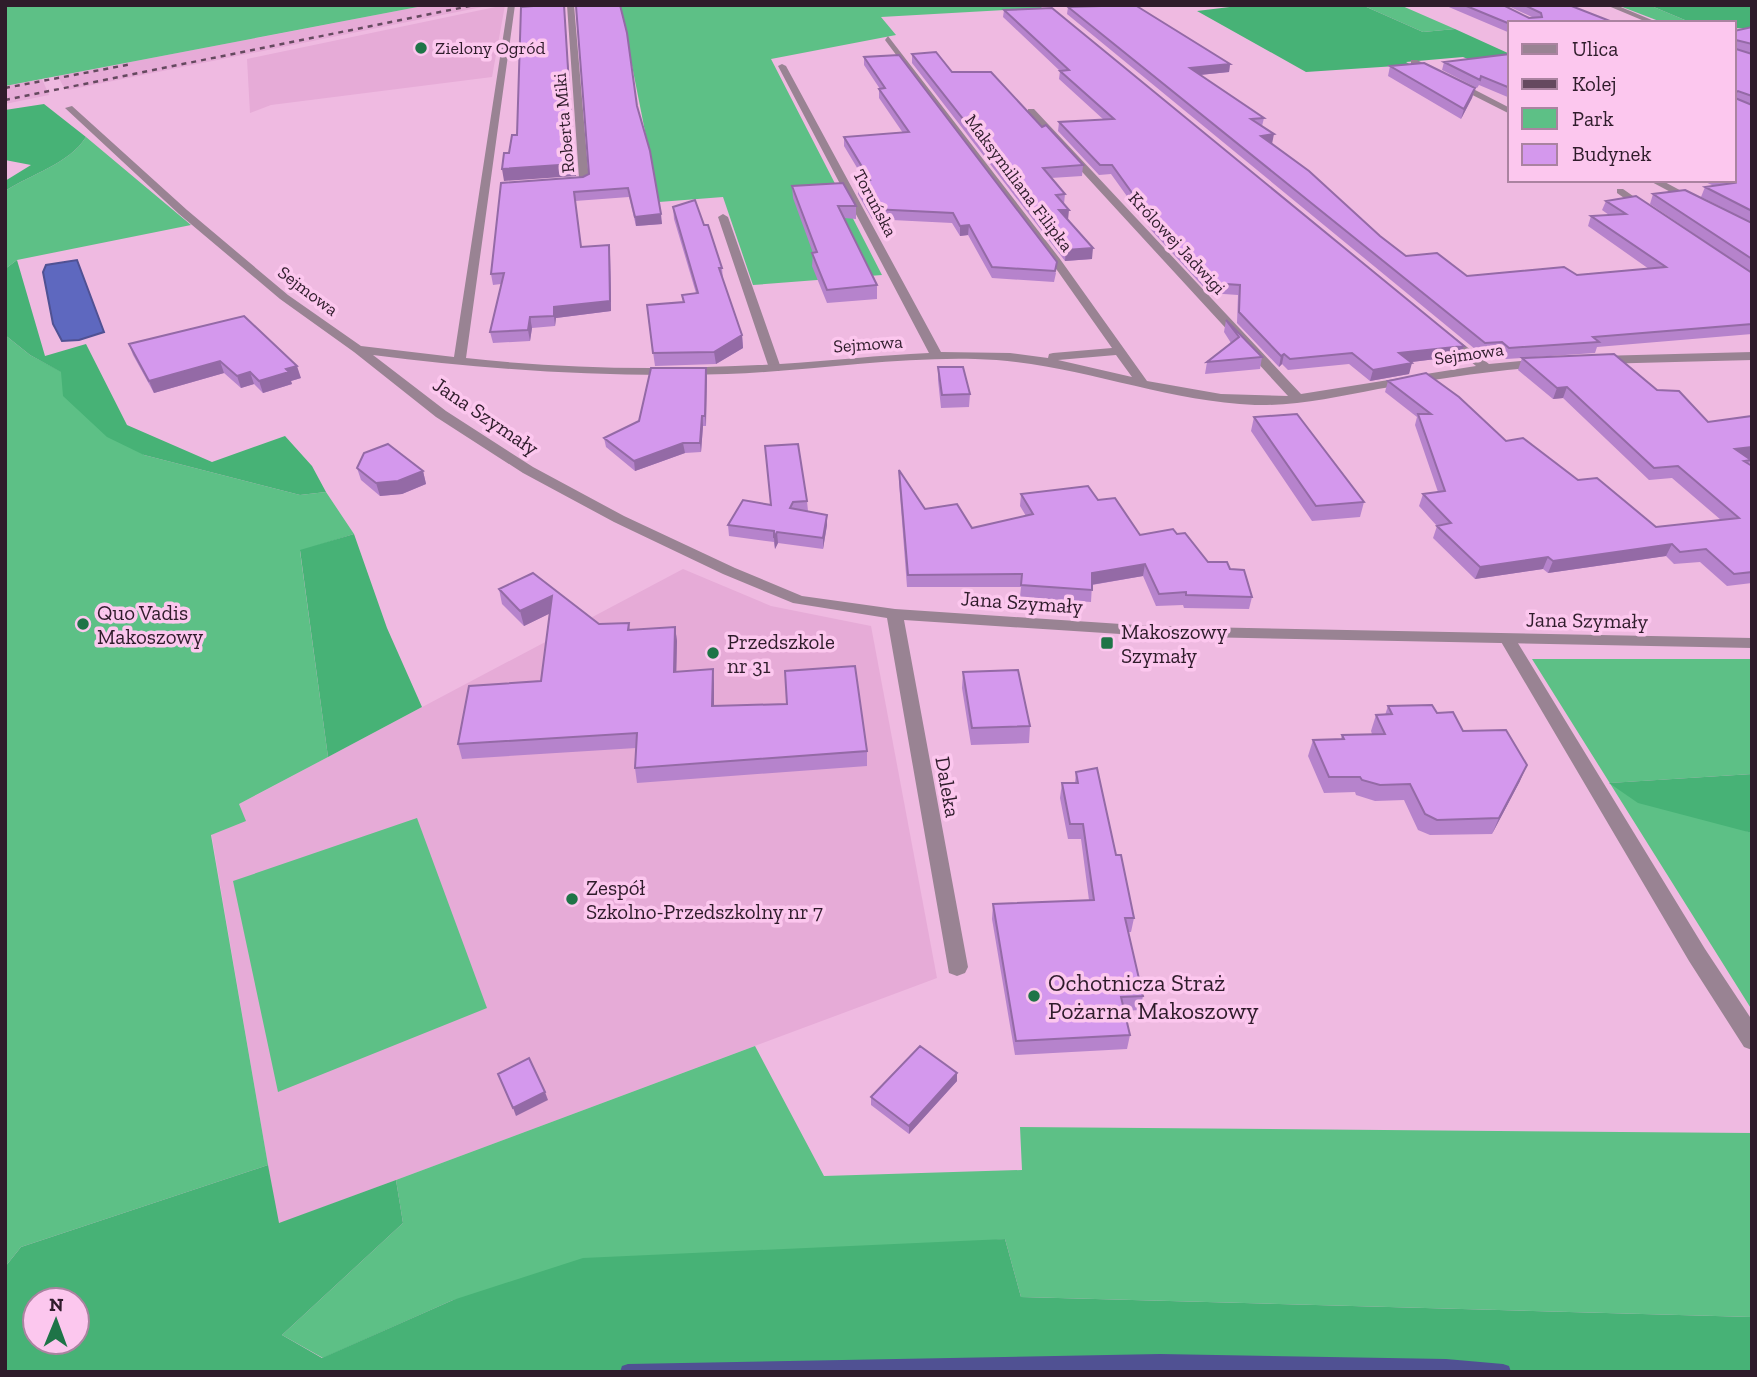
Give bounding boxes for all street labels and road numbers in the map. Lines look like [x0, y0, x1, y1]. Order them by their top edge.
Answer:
street label: Roberta Miki [549, 72, 579, 174]
street label: Maksymiliana Filipka [960, 110, 1078, 256]
street label: Toruńska [848, 166, 902, 241]
street label: Królowej Jadwigi [1124, 187, 1230, 299]
street label: Sejmowa [274, 261, 343, 321]
street label: Sejmowa [832, 331, 904, 357]
street label: Sejmowa [1433, 338, 1505, 370]
street label: Jana Szymały [428, 371, 544, 461]
street label: Jana Szymały [960, 585, 1084, 619]
street label: Jana Szymały [1526, 606, 1649, 634]
street label: Daleka [930, 755, 966, 819]

